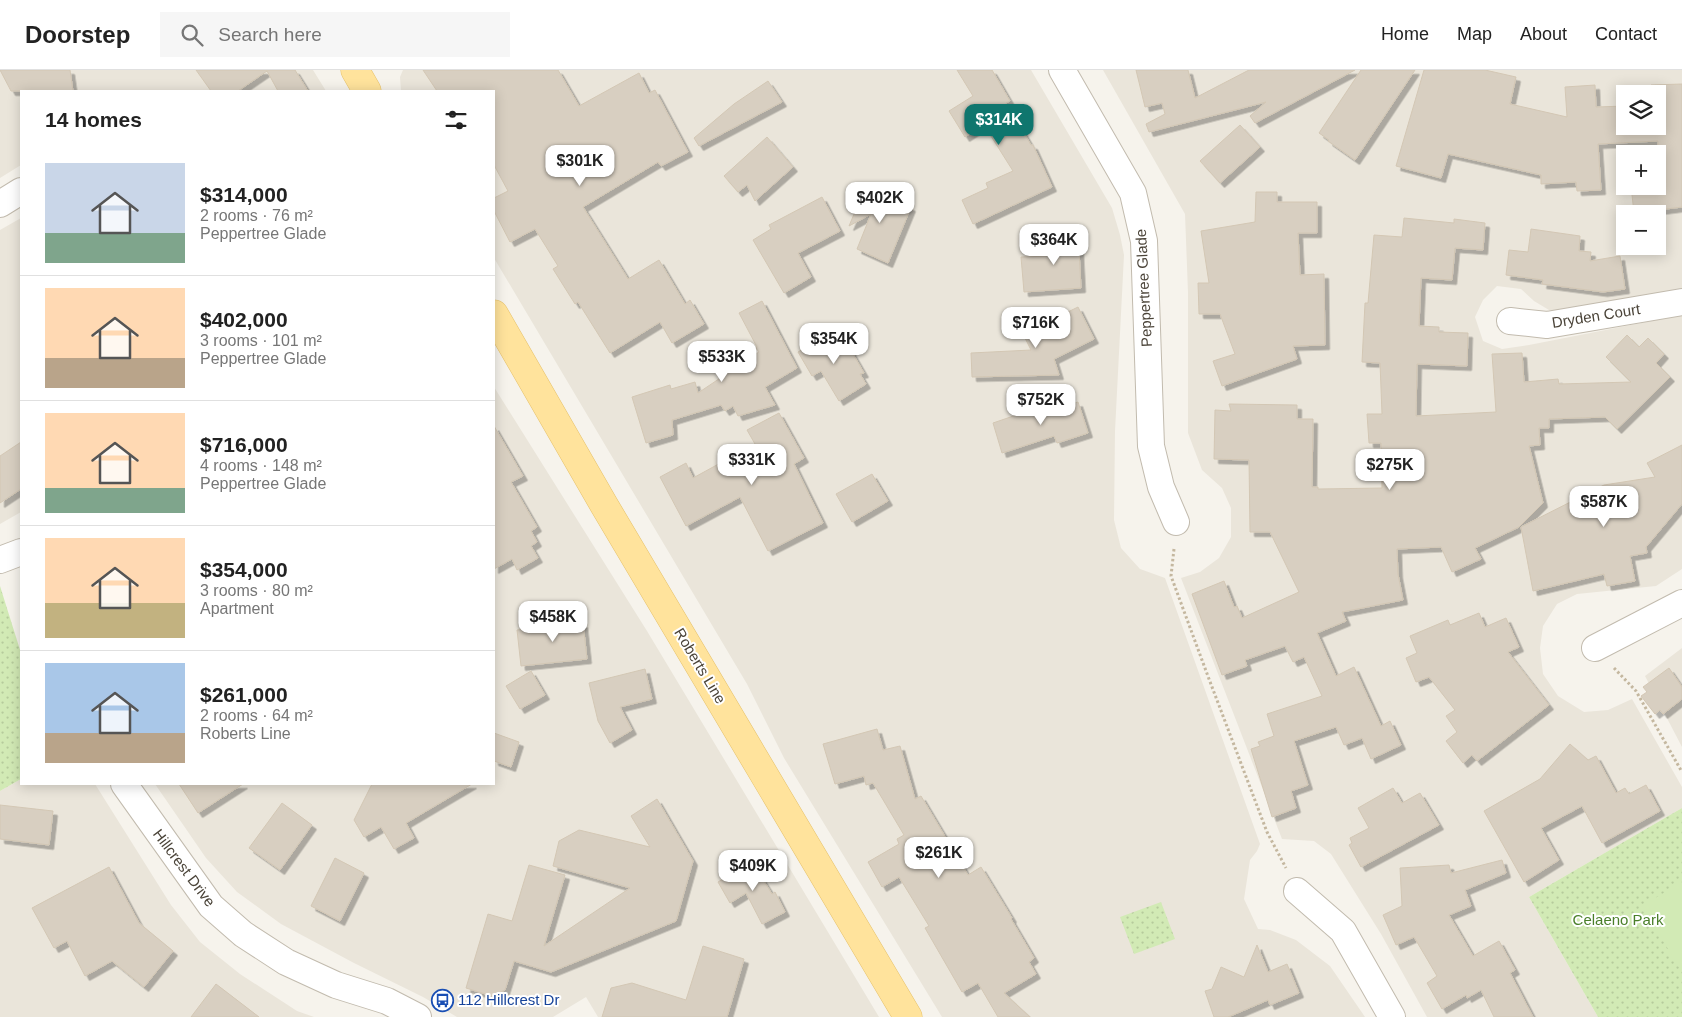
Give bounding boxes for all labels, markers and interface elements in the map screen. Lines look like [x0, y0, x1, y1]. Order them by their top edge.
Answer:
search box [160, 12, 510, 57]
text: Doorstep [25, 21, 130, 48]
icon: search [178, 21, 206, 49]
text: Search here [218, 24, 322, 45]
text: Home [1381, 24, 1429, 44]
text: Map [1457, 24, 1492, 44]
text: About [1520, 24, 1567, 44]
text: Contact [1595, 24, 1657, 44]
map controls [1616, 85, 1666, 255]
button: layers [1616, 85, 1666, 135]
pin: $314K [964, 104, 1034, 146]
icon: filters [442, 106, 470, 134]
text: 14 homes [45, 108, 142, 131]
text: $314K [975, 111, 1023, 128]
pin: $301K [545, 144, 615, 187]
button: + [1616, 145, 1666, 195]
text: $301K [556, 152, 604, 169]
pin: $402K [845, 182, 915, 224]
icon: home [85, 183, 145, 243]
text: $314,000 [200, 183, 288, 206]
text: $402K [856, 189, 904, 206]
button: − [1616, 205, 1666, 255]
text: 2 rooms · 76 m² [200, 207, 313, 224]
pin: $364K [1019, 224, 1089, 266]
text: Peppertree Glade [200, 225, 326, 242]
street label: Peppertree Glade [1132, 228, 1155, 348]
text: $364K [1030, 231, 1078, 248]
street label: Dryden Court [1551, 300, 1642, 331]
pin: $716K [1001, 306, 1071, 349]
icon: home [85, 308, 145, 368]
text: $402,000 [200, 308, 288, 331]
text: $716K [1012, 314, 1060, 331]
pin: $354K [799, 322, 869, 365]
text: $354K [810, 330, 858, 347]
text: 3 rooms · 101 m² [200, 332, 322, 349]
pin: $533K [687, 340, 757, 383]
text: $533K [698, 348, 746, 365]
text: Peppertree Glade [200, 350, 326, 367]
pin: $752K [1006, 384, 1076, 426]
text: $752K [1017, 391, 1065, 408]
icon: home [85, 433, 145, 493]
text: $716,000 [200, 433, 288, 456]
pin: $331K [717, 444, 787, 486]
pin: $275K [1355, 448, 1425, 491]
text: $331K [728, 451, 776, 468]
text: $275K [1366, 456, 1414, 473]
text: 4 rooms · 148 m² [200, 457, 322, 474]
text: Peppertree Glade [200, 475, 326, 492]
pin: $587K [1569, 486, 1639, 528]
text: $587K [1580, 493, 1628, 510]
icon: home [85, 558, 145, 618]
text: $354,000 [200, 558, 288, 581]
text: 3 rooms · 80 m² [200, 582, 313, 599]
text: Apartment [200, 600, 274, 617]
pin: $458K [518, 600, 588, 643]
text: $458K [529, 608, 577, 625]
street label: Roberts Line [671, 625, 730, 707]
icon: home [85, 683, 145, 743]
text: $261,000 [200, 683, 288, 706]
text: 2 rooms · 64 m² [200, 707, 313, 724]
text: Roberts Line [200, 725, 291, 742]
street label: Hillcrest Drive [150, 826, 219, 910]
pin: $261K [904, 836, 974, 879]
text: $261K [915, 844, 963, 861]
pin: $409K [718, 850, 788, 892]
text: $409K [729, 857, 777, 874]
park label: Celaeno Park [1573, 911, 1664, 928]
bus stop icon: 112 Hillcrest Dr [430, 988, 454, 1012]
place label: 112 Hillcrest Dr [458, 991, 559, 1008]

